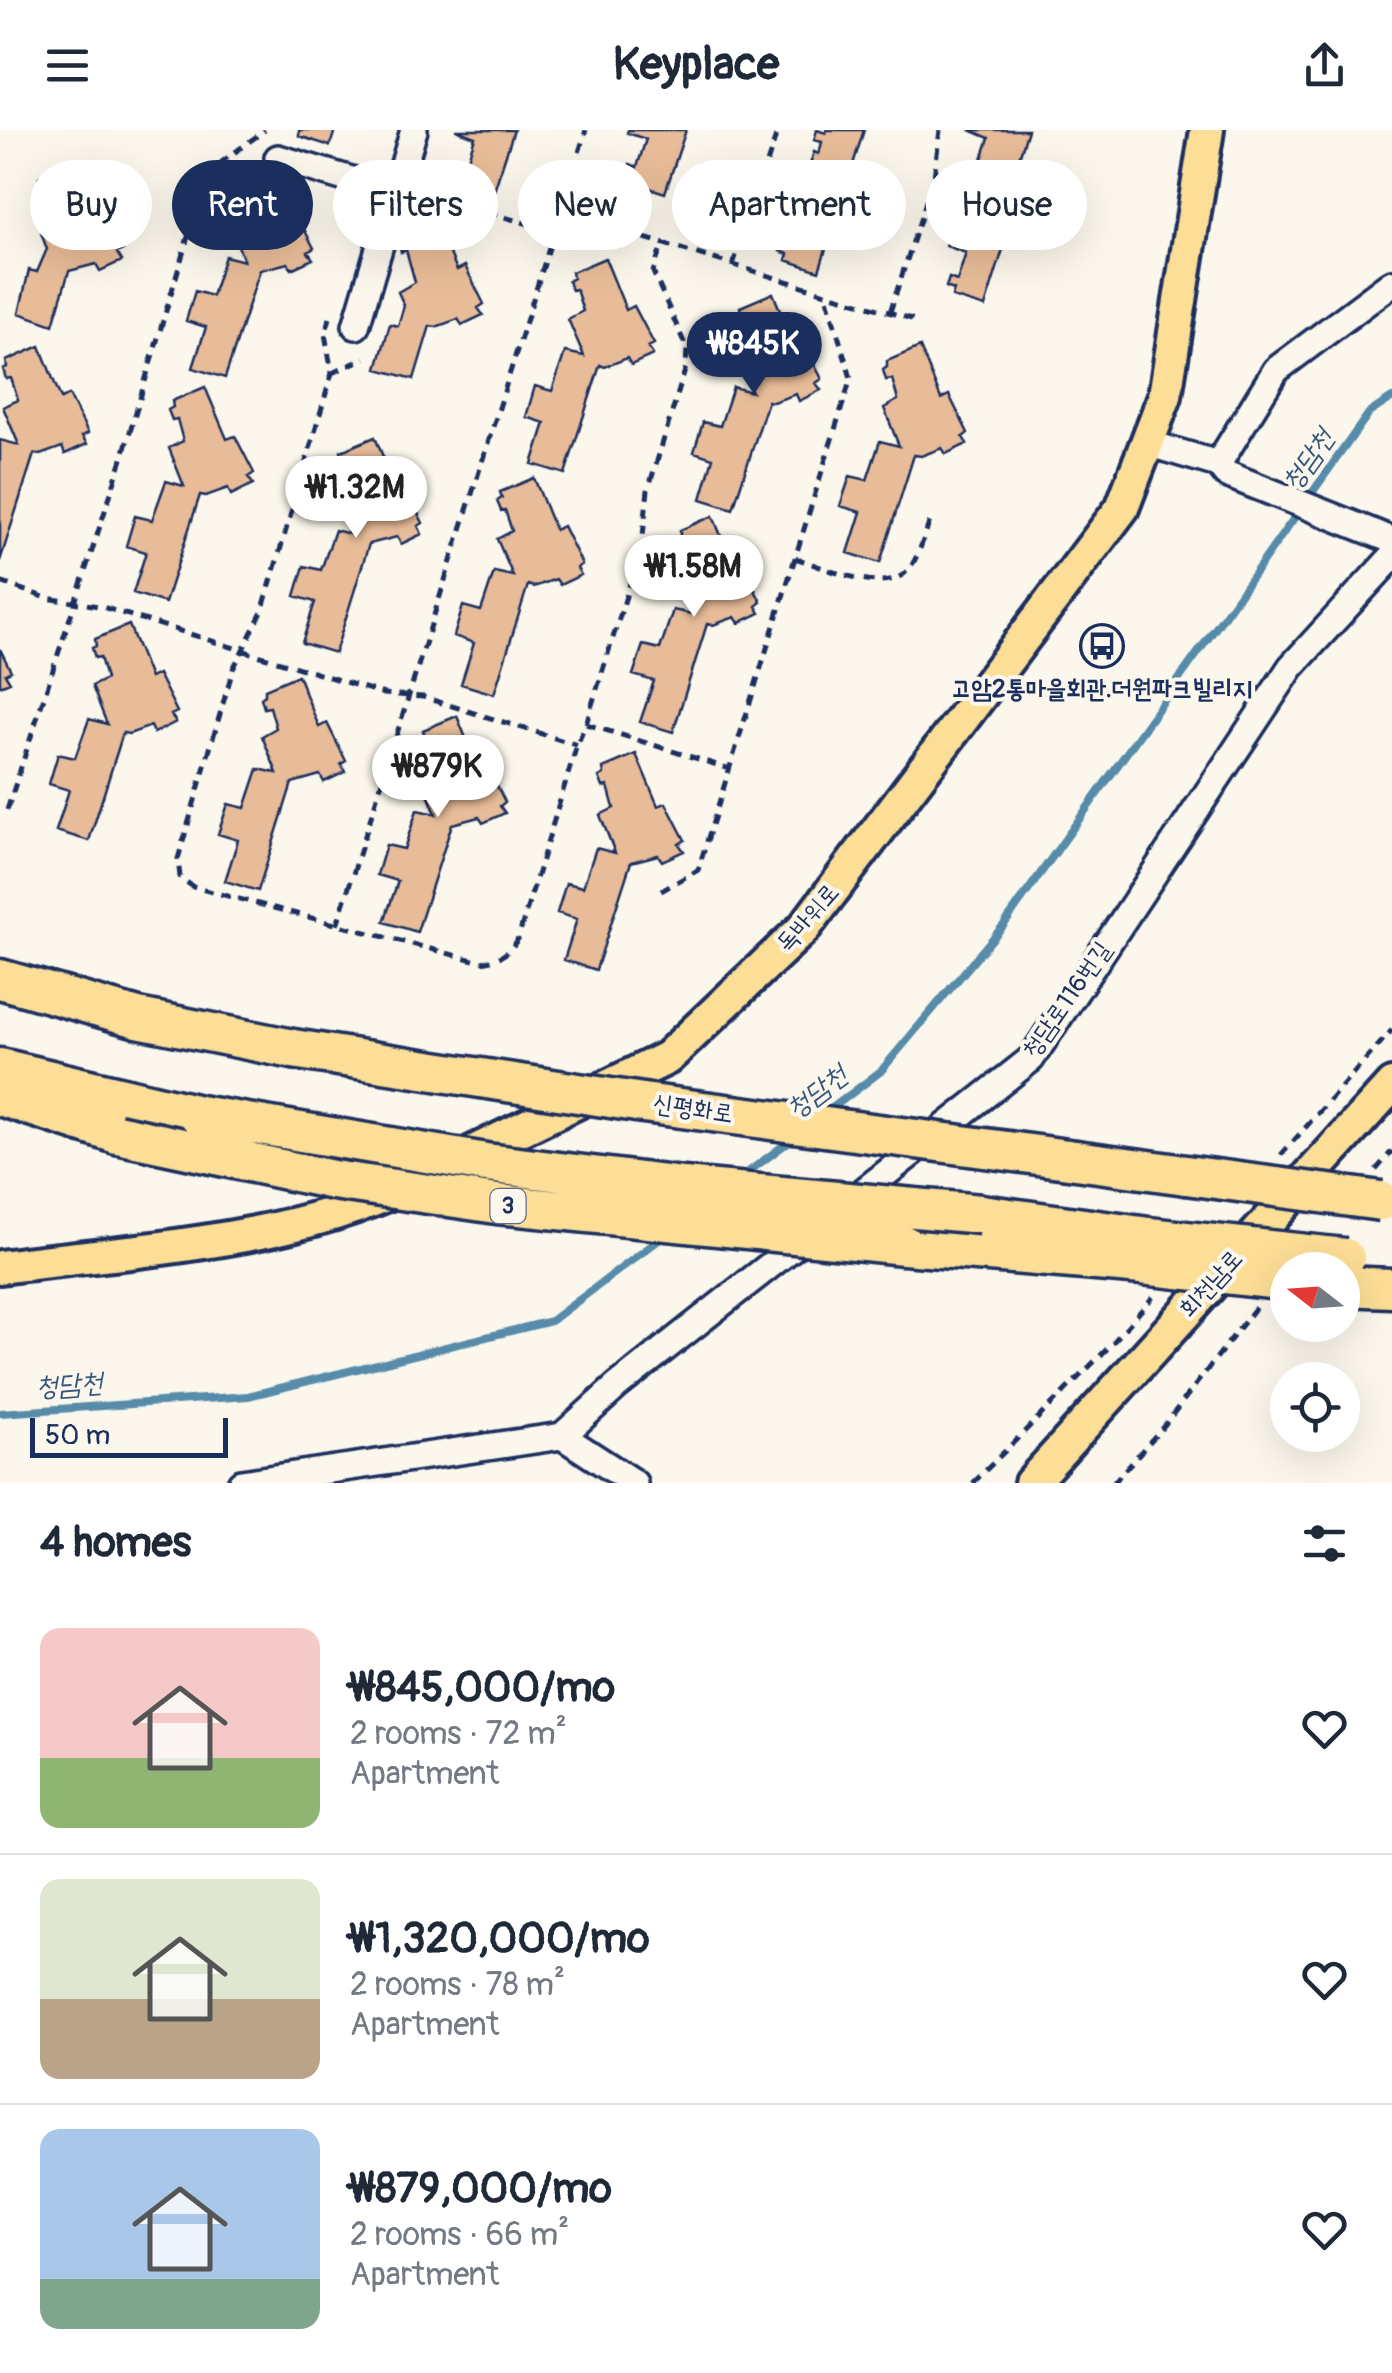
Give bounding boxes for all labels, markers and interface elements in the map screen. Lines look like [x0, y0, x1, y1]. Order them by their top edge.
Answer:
text: Keyplace [613, 37, 779, 93]
icon: menu [40, 38, 95, 93]
icon: share [1297, 38, 1352, 93]
chip: Buy [30, 160, 152, 250]
chip: Rent [172, 160, 313, 250]
chip: Filters [333, 160, 498, 250]
chip: New [518, 160, 652, 250]
chip: Apartment [672, 160, 906, 250]
chip: House [926, 160, 1087, 250]
pin: ₩845K [684, 312, 824, 397]
text: ₩845K [709, 324, 799, 364]
water label: 청담천 [1274, 420, 1343, 498]
pin: ₩1.32M [275, 456, 437, 541]
text: ₩1.32M [307, 468, 405, 508]
pin: ₩1.58M [613, 535, 775, 620]
text: ₩1.58M [646, 547, 742, 587]
bus stop icon: 고암2통마을회관.더원파크빌리지 [1079, 623, 1125, 669]
place label: 고암2통마을회관.더원파크빌리지 [951, 674, 1253, 705]
pin: ₩879K [368, 735, 508, 820]
text: ₩879K [394, 747, 482, 787]
street label: 독바위로 [770, 877, 846, 959]
street label: 청담로116번길 [1016, 936, 1118, 1064]
water label: 청담천 [779, 1056, 856, 1126]
street label: 신평화로 [651, 1088, 735, 1130]
road number: 3 [490, 1189, 526, 1223]
street label: 회천남로 [1173, 1244, 1249, 1324]
north arrow [1270, 1252, 1360, 1342]
map controls [1270, 1252, 1360, 1452]
button: locate [1270, 1362, 1360, 1452]
water label: 청담천 [34, 1365, 106, 1405]
scale bar [30, 1413, 228, 1458]
text: 50 m [45, 1418, 110, 1453]
icon: filters [1297, 1516, 1352, 1571]
text: 4 homes [40, 1517, 191, 1569]
text: ₩845,000/mo [350, 1662, 615, 1714]
icon: home [120, 1668, 240, 1788]
icon: heart [1297, 1701, 1352, 1756]
text: 2 rooms · 72 m² [350, 1714, 567, 1754]
text: Apartment [350, 1754, 499, 1794]
text: ₩1,320,000/mo [350, 1913, 650, 1965]
icon: home [120, 1919, 240, 2039]
icon: heart [1297, 1952, 1352, 2007]
text: 2 rooms · 78 m² [350, 1965, 565, 2005]
text: Apartment [350, 2005, 499, 2045]
text: ₩879,000/mo [350, 2163, 612, 2215]
icon: home [120, 2169, 240, 2289]
icon: heart [1297, 2202, 1352, 2257]
text: 2 rooms · 66 m² [350, 2215, 569, 2255]
text: Apartment [350, 2255, 499, 2295]

